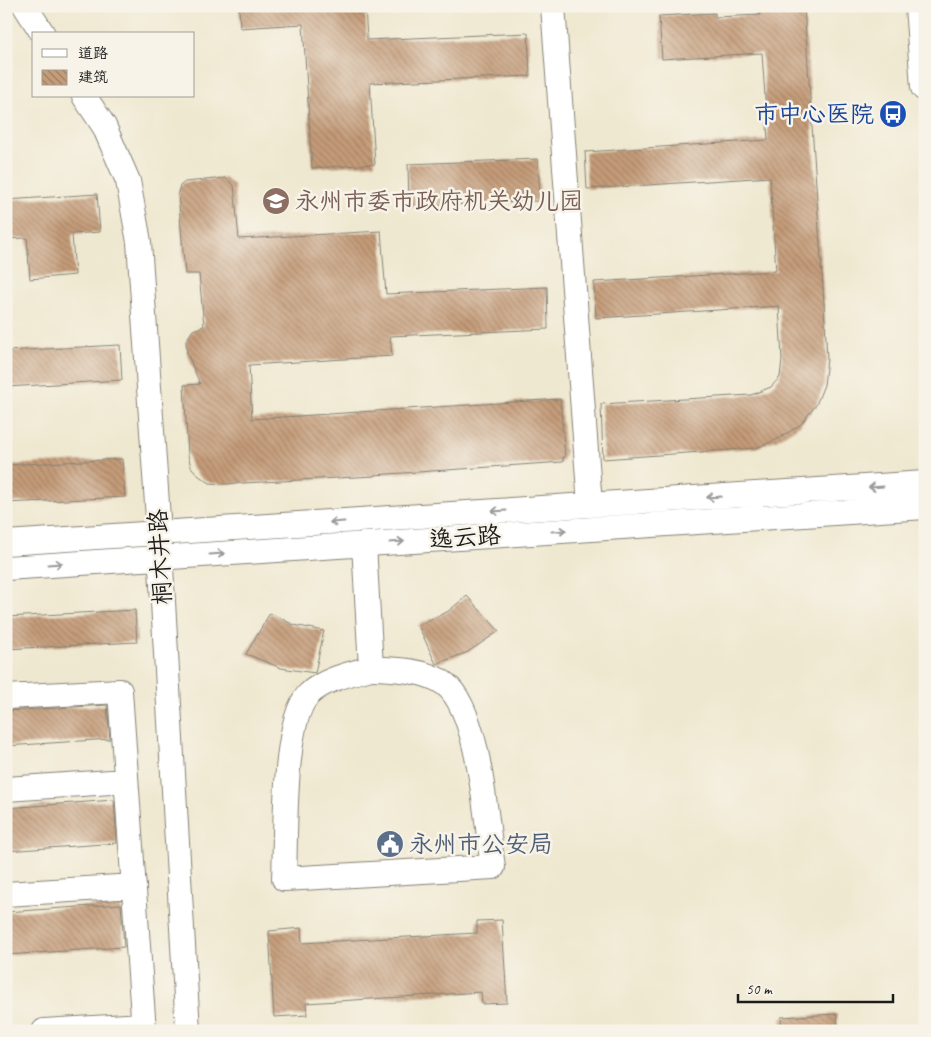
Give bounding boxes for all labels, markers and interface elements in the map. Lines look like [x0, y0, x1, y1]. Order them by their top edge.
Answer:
legend [32, 32, 195, 98]
text: 道路 [78, 44, 108, 63]
text: 建筑 [78, 68, 108, 87]
place label: 市中心医院 [754, 99, 874, 129]
bus stop icon: 市中心医院 [878, 99, 908, 129]
school or university icon: 永州市委市政府机关幼儿园 [261, 186, 291, 216]
place label: 永州市委市政府机关幼儿园 [295, 186, 583, 216]
one-way arrow [868, 482, 884, 491]
one-way arrow [706, 493, 722, 502]
one-way arrow [492, 507, 508, 516]
street label: 桐木井路 [143, 508, 177, 606]
one-way arrow [330, 517, 346, 526]
street label: 逸云路 [428, 520, 502, 554]
one-way arrow [551, 527, 567, 536]
one-way arrow [388, 537, 404, 547]
one-way arrow [209, 549, 225, 559]
one-way arrow [47, 560, 63, 569]
public building icon: 永州市公安局 [375, 829, 405, 859]
place label: 永州市公安局 [409, 829, 553, 859]
scale bar [738, 972, 894, 1004]
text: 50 m [746, 980, 773, 999]

